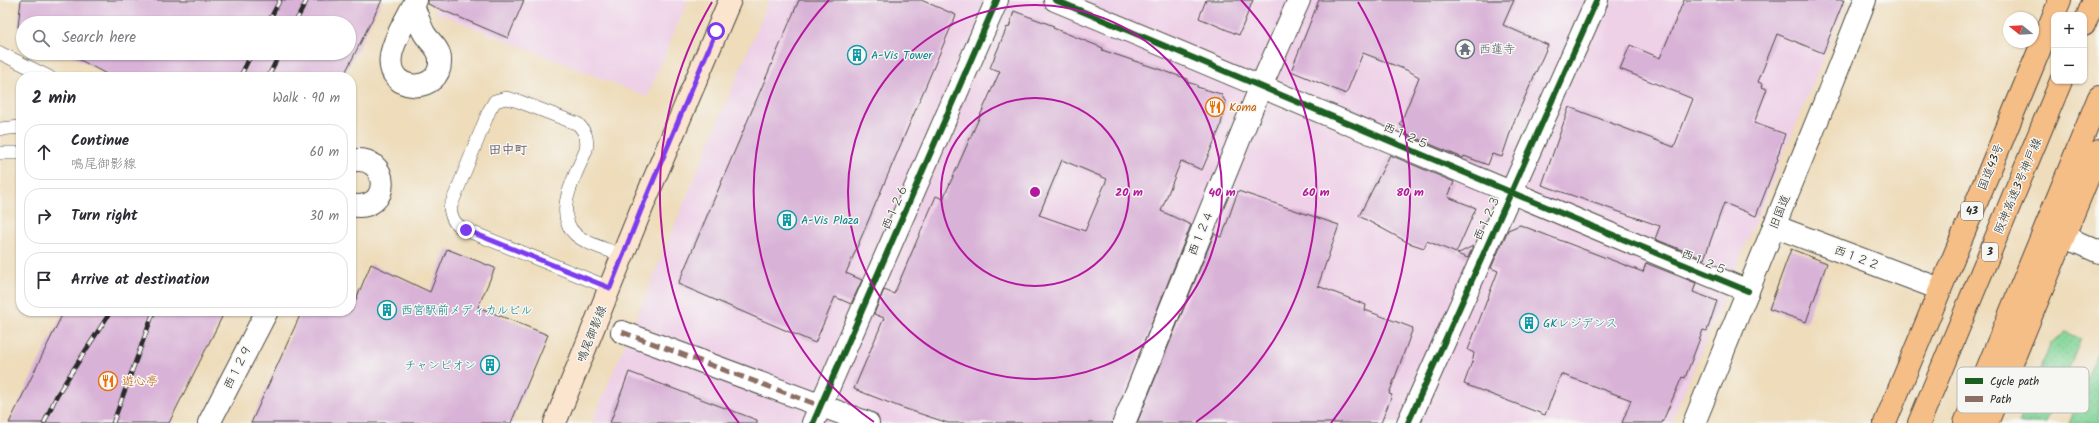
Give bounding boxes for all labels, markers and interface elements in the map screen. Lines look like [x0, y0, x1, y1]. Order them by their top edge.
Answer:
north arrow [2003, 12, 2039, 48]
map controls [2051, 12, 2087, 84]
button: + [2051, 12, 2087, 48]
search box [16, 16, 356, 60]
route start [707, 22, 725, 40]
text: Search here [62, 26, 136, 50]
icon: search [30, 27, 52, 49]
temple icon: 西蓮寺 [1454, 38, 1476, 60]
place label: 西蓮寺 [1479, 40, 1515, 59]
building icon: A-Vis Tower [846, 44, 868, 66]
place label: A-Vis Tower [871, 46, 933, 65]
button: − [2051, 48, 2087, 84]
text: 2 min [32, 85, 76, 112]
text: Walk · 90 m [273, 88, 340, 109]
restaurant icon: Koma [1204, 96, 1226, 118]
place label: Koma [1229, 98, 1257, 117]
street label: 西１２５ [1380, 118, 1432, 154]
text: Continue [71, 129, 129, 153]
street label: 阪神高速3号神戸線 [1989, 135, 2047, 237]
district label: 田中町 [488, 140, 528, 161]
icon: ahead [33, 141, 55, 163]
street label: 国道43号 [1973, 141, 2009, 193]
text: 60 m [310, 142, 339, 163]
text: 鳴尾御影線 [71, 154, 136, 175]
street label: 西１２６ [877, 181, 913, 233]
text: 20 m [1115, 183, 1143, 202]
text: 40 m [1208, 183, 1236, 202]
text: 60 m [1302, 183, 1330, 202]
text: 80 m [1396, 183, 1424, 202]
centre of rings [1028, 185, 1042, 199]
street label: 西１２３ [1469, 192, 1505, 244]
street label: 旧国道 [1764, 192, 1796, 232]
road number: 43 [1961, 202, 1983, 220]
text: Turn right [71, 204, 138, 228]
icon: right [33, 205, 55, 227]
text: 30 m [310, 206, 339, 227]
street label: 西１２４ [1183, 207, 1219, 259]
building icon: A-Vis Plaza [776, 209, 798, 231]
place label: A-Vis Plaza [801, 211, 859, 230]
route end [457, 221, 475, 239]
street label: 西１２２ [1831, 241, 1883, 275]
road number: 3 [1982, 243, 1998, 261]
street label: 西１２５ [1678, 244, 1730, 280]
text: Arrive at destination [71, 268, 210, 292]
icon: arrive [33, 269, 55, 291]
building icon: 西宮駅前メディカルビル [376, 299, 398, 321]
place label: 西宮駅前メディカルビル [401, 301, 532, 320]
street label: 鳴尾御影線 [572, 303, 612, 365]
building icon: GKレジデンス [1518, 312, 1540, 334]
place label: GKレジデンス [1543, 314, 1617, 333]
street label: 西１２９ [219, 341, 257, 393]
building icon: チャンピオン [479, 354, 501, 376]
place label: チャンピオン [404, 356, 476, 375]
legend [1957, 367, 2089, 413]
restaurant icon: 遊心亭 [97, 370, 119, 392]
place label: 遊心亭 [122, 372, 158, 391]
text: Cycle path [1990, 373, 2039, 391]
text: Path [1990, 391, 2011, 409]

